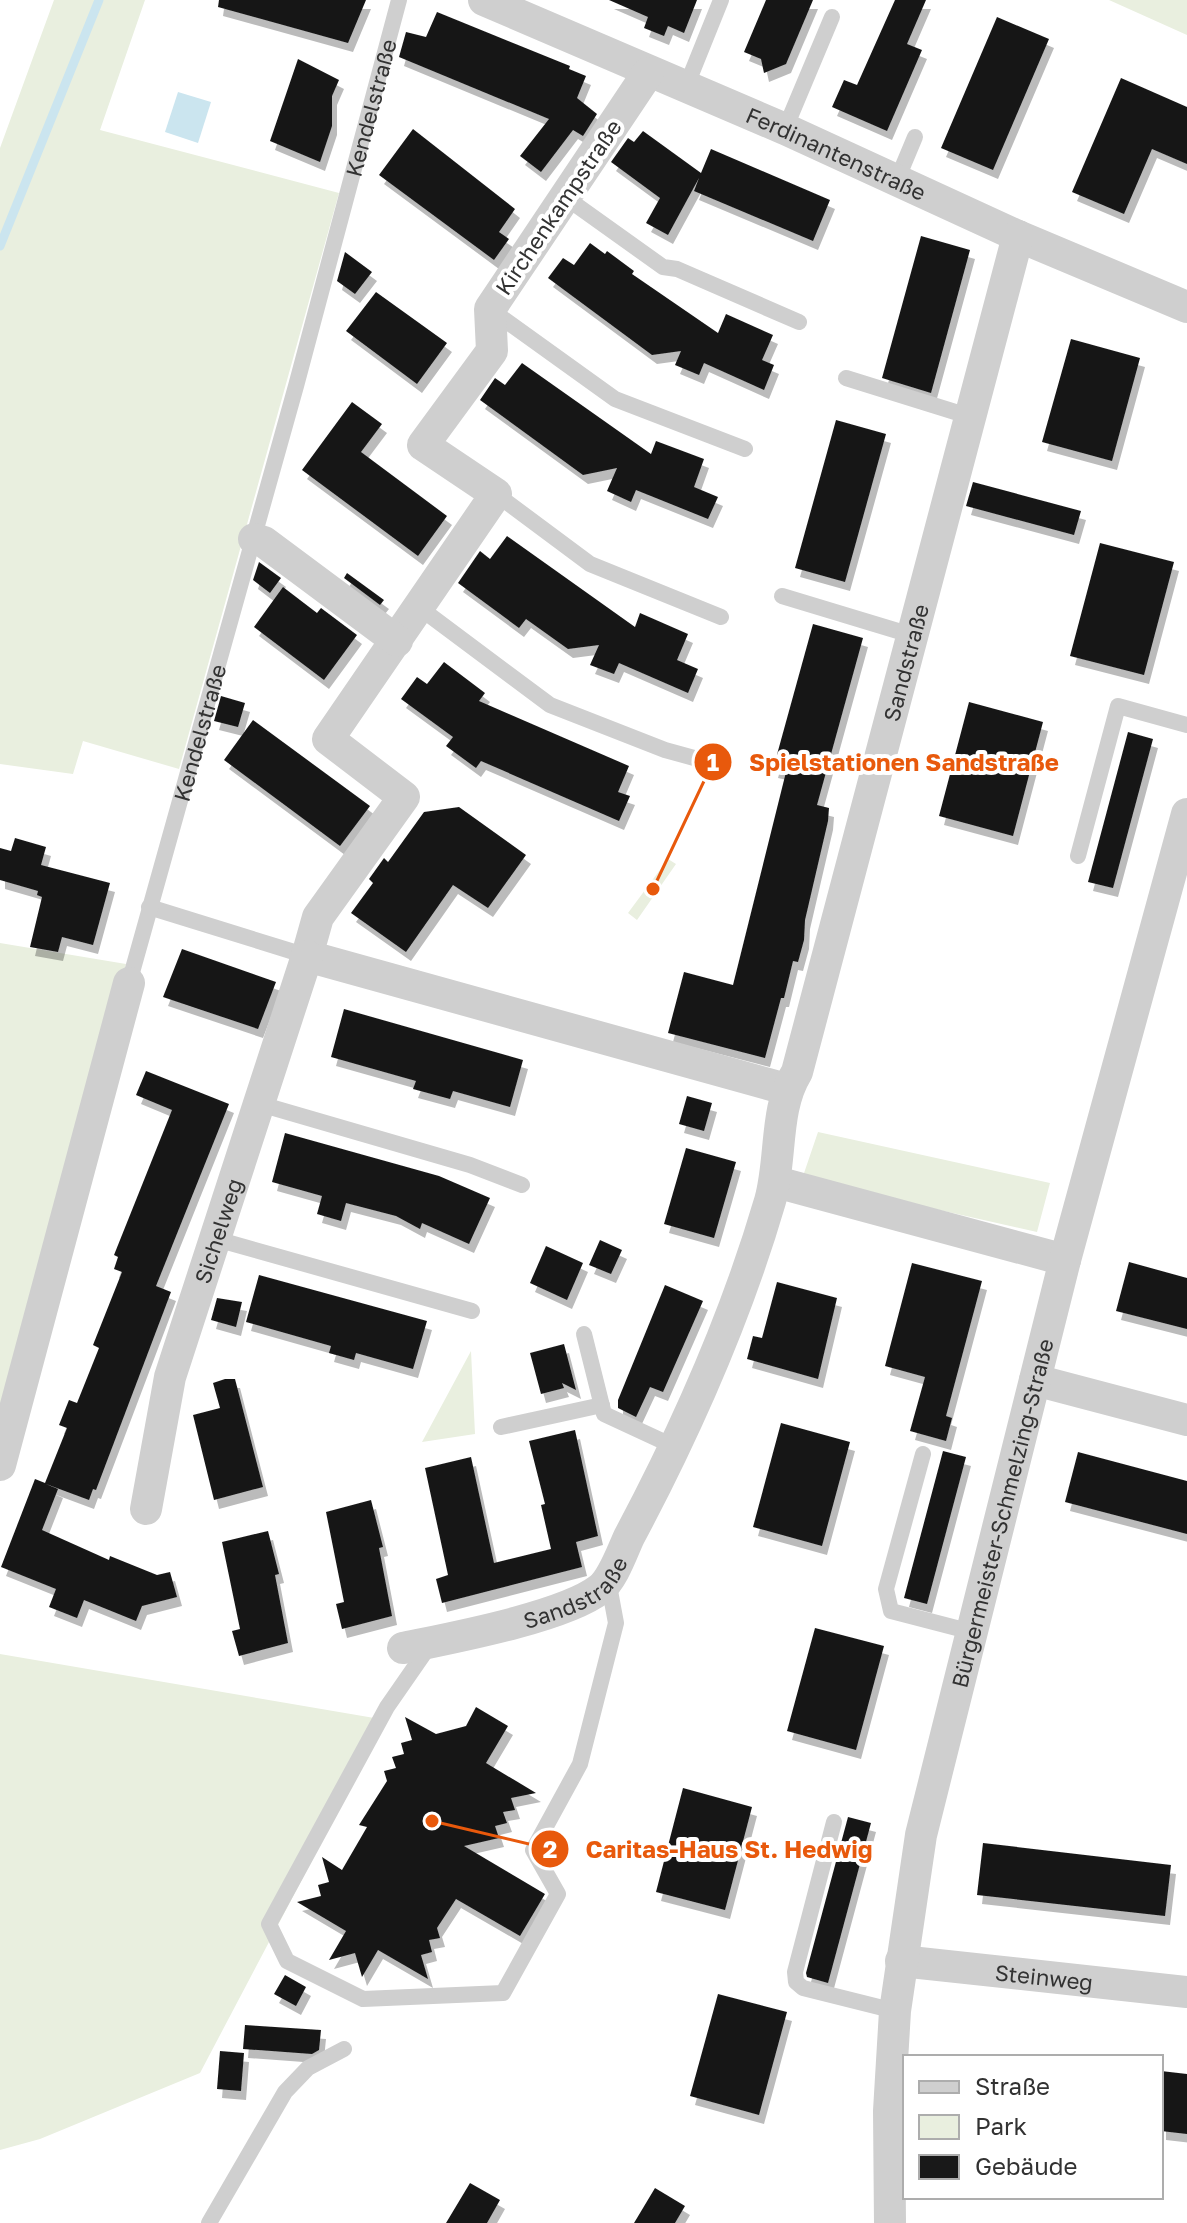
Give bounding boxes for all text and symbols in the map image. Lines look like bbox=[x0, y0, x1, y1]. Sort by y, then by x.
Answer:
street label: Kendelstraße bbox=[339, 36, 402, 179]
street label: Ferdinantenstraße bbox=[742, 101, 930, 205]
street label: Kirchenkampstraße bbox=[489, 114, 627, 300]
street label: Sandstraße bbox=[877, 601, 934, 724]
street label: Kendelstraße bbox=[167, 661, 231, 804]
callout: Spielstationen Sandstraße bbox=[693, 738, 1075, 786]
text: 1 bbox=[707, 747, 719, 776]
text: Spielstationen Sandstraße bbox=[749, 747, 1059, 776]
street label: Sichelweg bbox=[188, 1175, 247, 1287]
street label: Bürgermeister-Schmelzing-Straße bbox=[945, 1336, 1058, 1690]
street label: Sandstraße bbox=[520, 1552, 632, 1633]
callout: Caritas-Haus St. Hedwig bbox=[530, 1825, 889, 1873]
text: 2 bbox=[543, 1834, 557, 1863]
text: Caritas-Haus St. Hedwig bbox=[585, 1834, 873, 1863]
street label: Steinweg bbox=[994, 1958, 1095, 1995]
legend bbox=[903, 2055, 1163, 2199]
text: Straße bbox=[975, 2071, 1050, 2100]
text: Park bbox=[975, 2111, 1027, 2140]
text: Gebäude bbox=[975, 2151, 1077, 2180]

